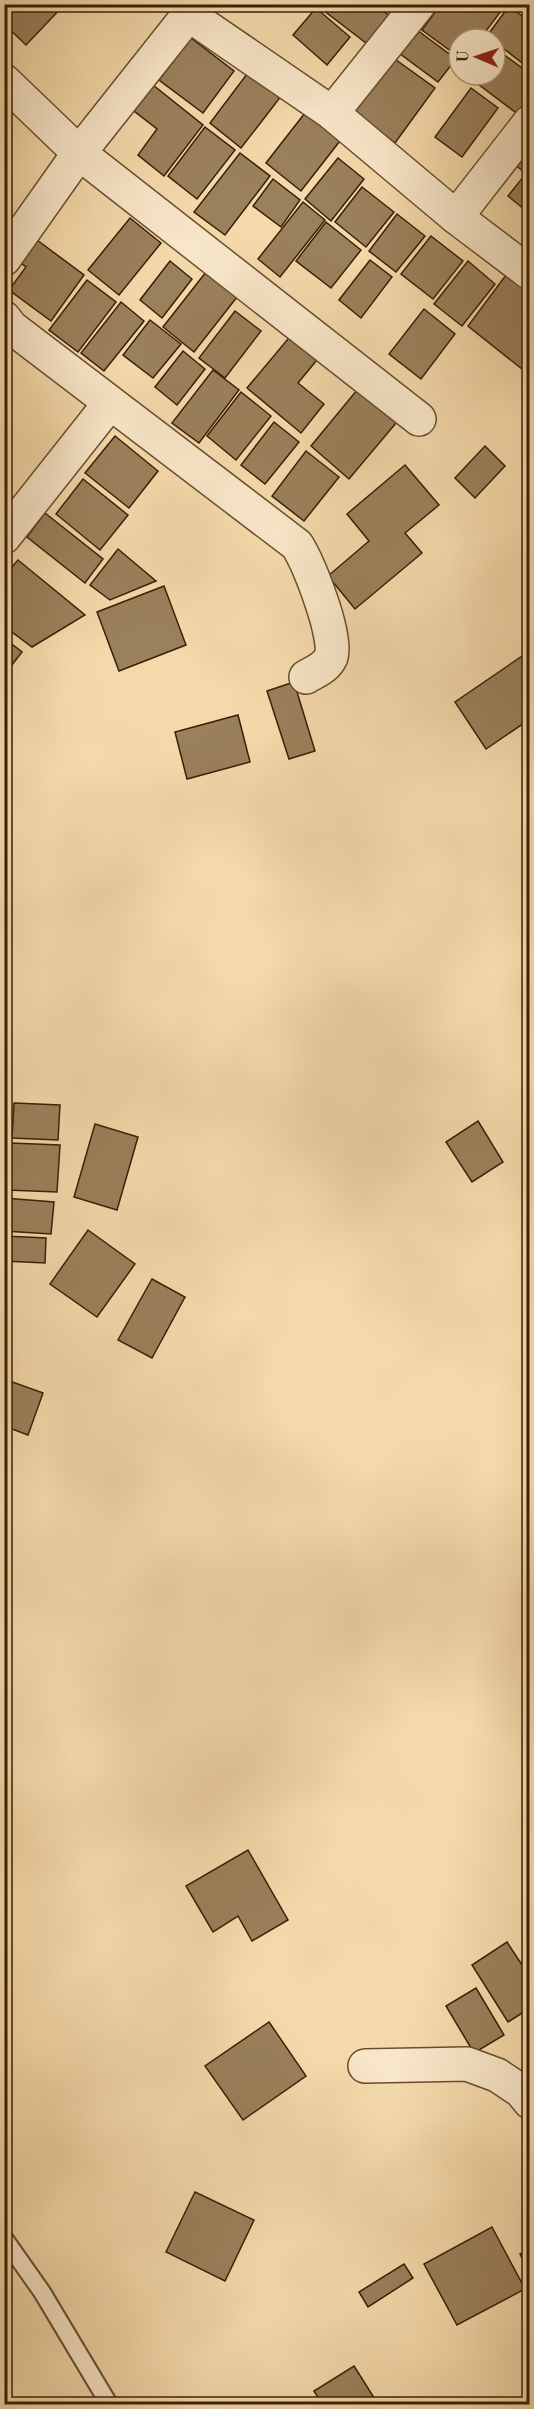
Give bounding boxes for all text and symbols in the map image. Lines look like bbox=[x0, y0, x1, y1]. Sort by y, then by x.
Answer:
north arrow bbox=[447, 27, 507, 87]
text: U bbox=[456, 50, 472, 63]

